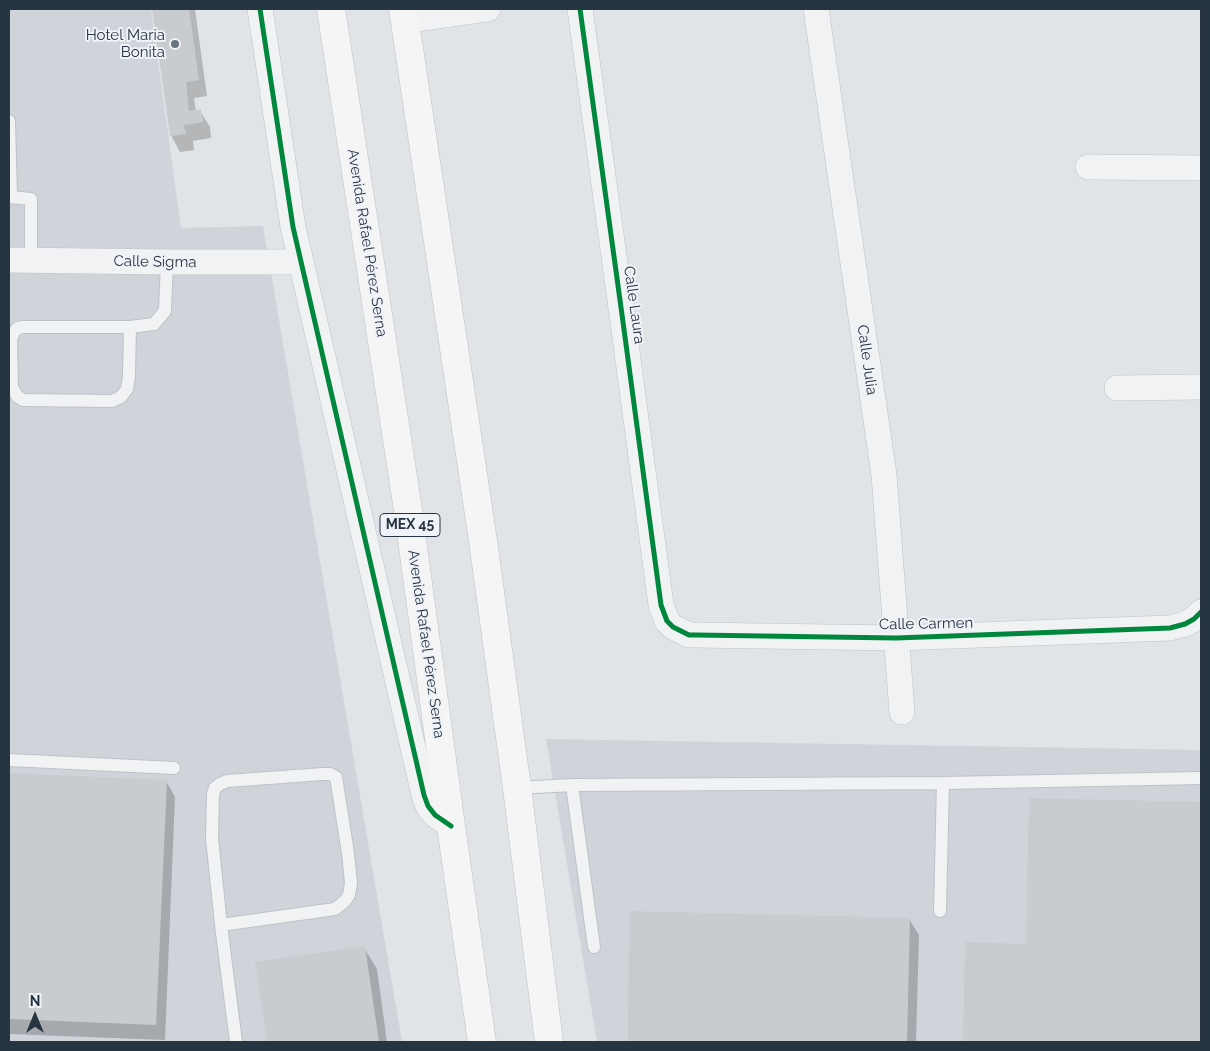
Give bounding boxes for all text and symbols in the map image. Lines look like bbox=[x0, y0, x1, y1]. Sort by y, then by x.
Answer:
place label: Hotel Maria Bonita bbox=[86, 26, 165, 61]
marker: Hotel Maria Bonita bbox=[169, 38, 181, 50]
street label: Avenida Rafael Pérez Serna bbox=[343, 148, 391, 338]
street label: Calle Sigma bbox=[113, 252, 197, 272]
street label: Calle Laura bbox=[620, 265, 648, 345]
street label: Calle Julia bbox=[853, 324, 881, 396]
road number: MEX 45 bbox=[380, 514, 440, 536]
street label: Avenida Rafael Pérez Serna bbox=[404, 549, 448, 739]
street label: Calle Carmen bbox=[879, 614, 973, 634]
north arrow bbox=[10, 991, 60, 1041]
text: N bbox=[30, 993, 40, 1009]

